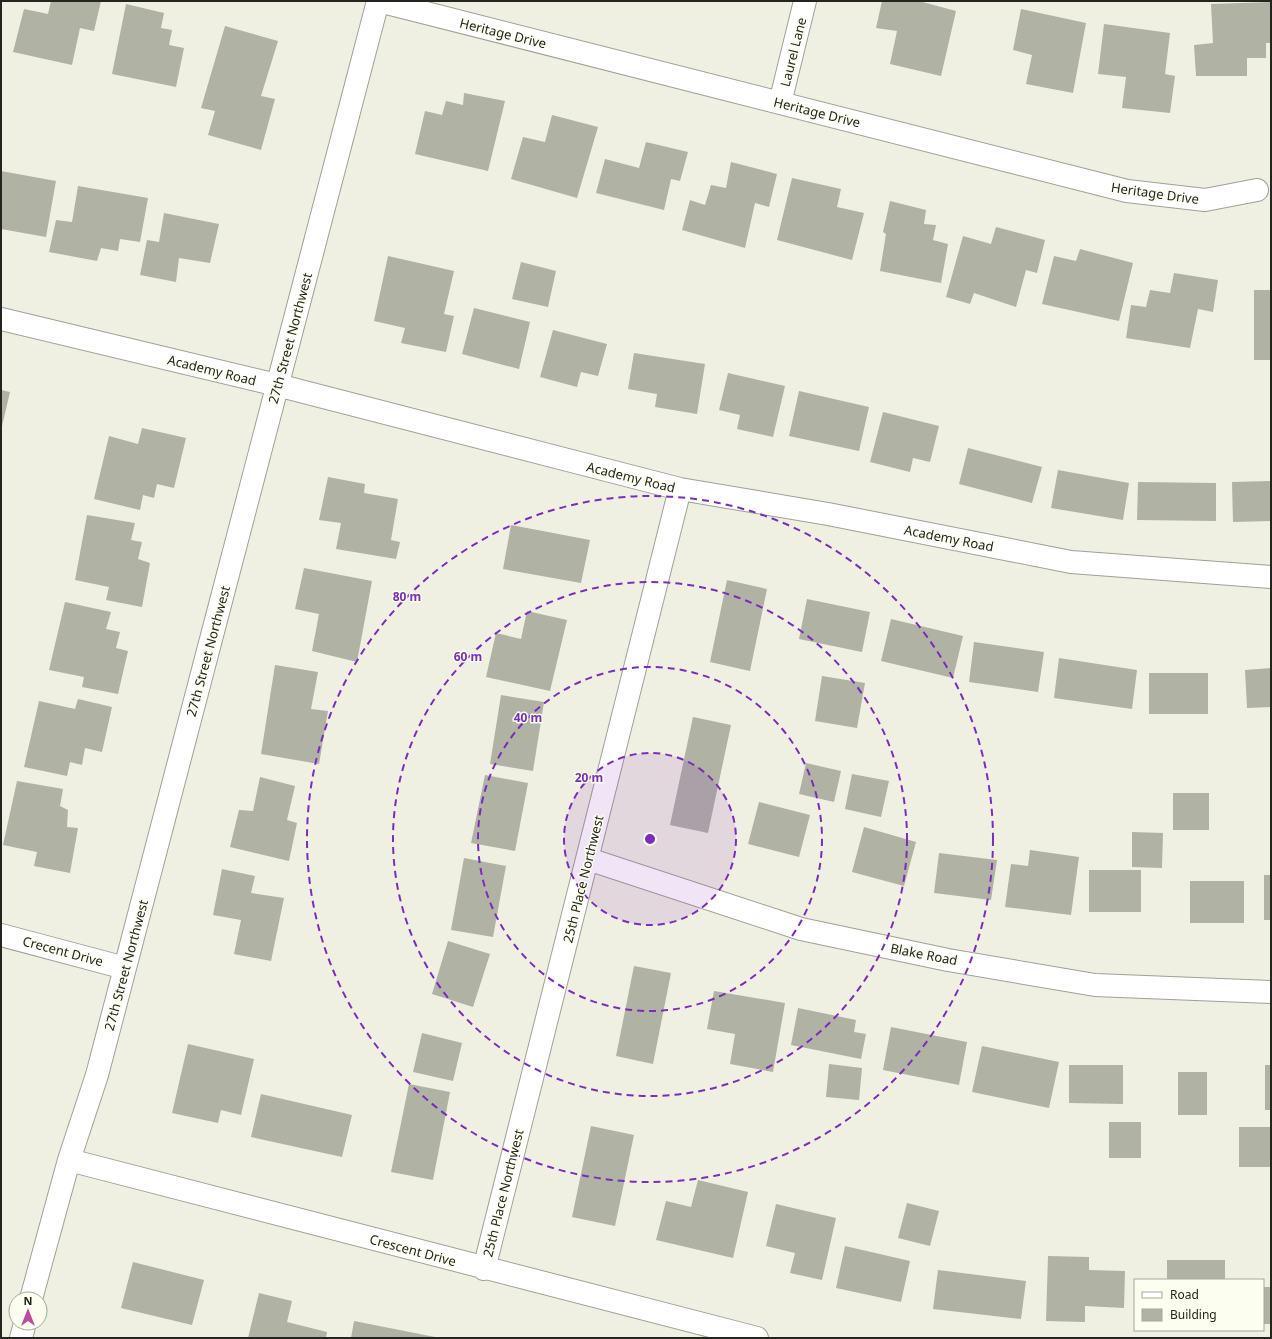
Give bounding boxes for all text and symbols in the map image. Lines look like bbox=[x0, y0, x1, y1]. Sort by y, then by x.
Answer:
street label: Heritage Drive bbox=[458, 14, 548, 52]
street label: Laurel Lane bbox=[776, 15, 810, 89]
street label: Heritage Drive bbox=[772, 93, 862, 131]
street label: Heritage Drive bbox=[1110, 178, 1200, 208]
street label: 27th Street Northwest bbox=[264, 270, 316, 406]
street label: Academy Road bbox=[166, 350, 258, 390]
street label: Academy Road bbox=[585, 457, 677, 497]
street label: Academy Road bbox=[903, 521, 995, 555]
street label: 27th Street Northwest bbox=[182, 583, 234, 719]
text: 80 m bbox=[393, 588, 421, 605]
text: 60 m bbox=[454, 648, 482, 665]
text: 40 m bbox=[514, 709, 542, 726]
text: 20 m bbox=[575, 769, 603, 786]
street label: 25th Place Northwest bbox=[558, 813, 608, 945]
centre of rings bbox=[643, 832, 657, 846]
street label: 27th Street Northwest bbox=[100, 897, 152, 1033]
street label: Crecent Drive bbox=[21, 932, 105, 970]
street label: Blake Road bbox=[889, 939, 959, 969]
street label: 25th Place Northwest bbox=[478, 1127, 528, 1259]
street label: Crescent Drive bbox=[368, 1230, 458, 1270]
legend bbox=[1134, 1279, 1264, 1331]
text: Road bbox=[1170, 1286, 1199, 1303]
north arrow bbox=[8, 1291, 48, 1331]
text: N bbox=[24, 1293, 32, 1308]
text: Building bbox=[1170, 1306, 1217, 1323]

